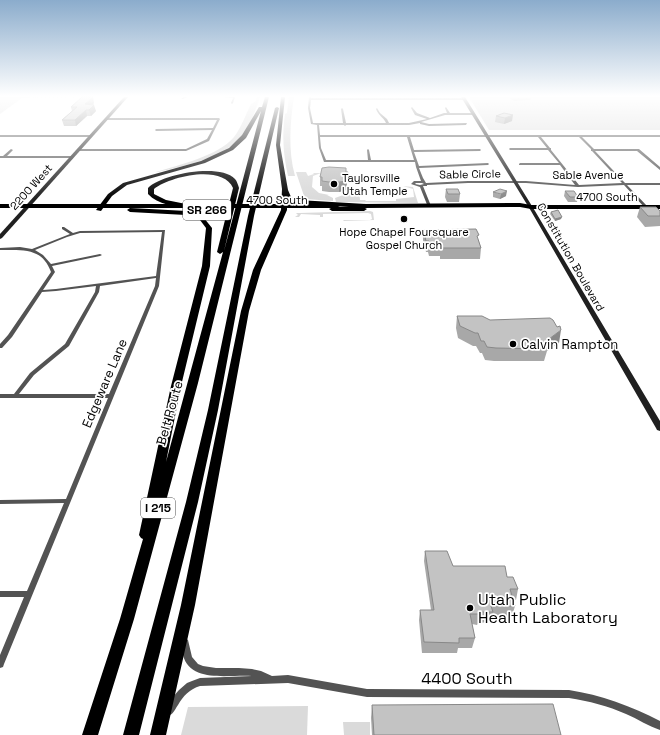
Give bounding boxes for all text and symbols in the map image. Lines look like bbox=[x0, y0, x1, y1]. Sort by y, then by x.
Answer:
street label: 2200 West bbox=[7, 161, 55, 213]
street label: Sable Circle bbox=[439, 166, 501, 182]
street label: Sable Avenue bbox=[553, 168, 623, 182]
place label: Taylorsville Utah Temple bbox=[342, 171, 408, 198]
marker: Taylorsville Utah Temple bbox=[329, 179, 339, 189]
street label: 4700 South bbox=[576, 190, 638, 204]
street label: 4700 South bbox=[246, 193, 308, 207]
road number: SR 266 bbox=[183, 200, 231, 220]
street label: Constitution Boulevard bbox=[534, 200, 608, 314]
marker: Hope Chapel Foursquare Gospel Church bbox=[399, 214, 409, 224]
place label: Hope Chapel Foursquare Gospel Church bbox=[339, 225, 469, 252]
street label: Edgeware Lane bbox=[78, 336, 131, 430]
place label: Calvin Rampton bbox=[521, 336, 618, 353]
marker: Calvin Rampton bbox=[508, 339, 518, 349]
street label: Belt Route bbox=[152, 379, 187, 447]
road number: I 215 bbox=[141, 498, 175, 518]
place label: Utah Public Health Laboratory bbox=[478, 589, 618, 628]
marker: Utah Public Health Laboratory bbox=[465, 603, 475, 613]
street label: 4400 South bbox=[421, 668, 513, 689]

